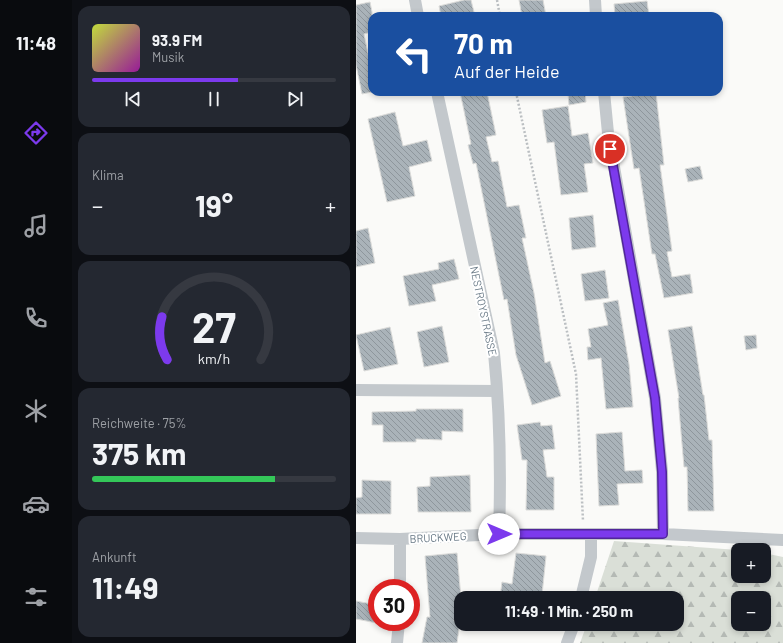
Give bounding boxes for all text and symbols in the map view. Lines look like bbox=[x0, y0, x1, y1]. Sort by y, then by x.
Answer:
text: 70 m bbox=[454, 26, 513, 60]
icon: left bbox=[388, 28, 440, 80]
text: 93.9 FM bbox=[152, 31, 202, 49]
text: 11:48 bbox=[16, 32, 56, 54]
text: Musik bbox=[152, 49, 184, 65]
text: Auf der Heide bbox=[454, 60, 560, 82]
icon: previous bbox=[122, 88, 144, 110]
icon: pause bbox=[203, 88, 225, 110]
icon: next bbox=[284, 88, 306, 110]
icon: directions bbox=[22, 119, 50, 147]
pin bbox=[593, 132, 627, 166]
icon: arrive bbox=[599, 138, 621, 160]
text: Klima bbox=[92, 167, 124, 183]
text: 19° bbox=[195, 187, 233, 223]
text: − bbox=[92, 192, 103, 218]
text: + bbox=[325, 192, 336, 218]
icon: music bbox=[22, 212, 50, 240]
street label: NESTROYSTRASSE bbox=[468, 265, 500, 357]
text: 27 bbox=[192, 300, 236, 350]
icon: phone bbox=[22, 304, 50, 332]
text: km/h bbox=[198, 349, 230, 366]
icon: climate bbox=[22, 397, 50, 425]
text: Reichweite · 75% bbox=[92, 415, 186, 431]
text: 375 km bbox=[92, 435, 186, 471]
icon: car bbox=[22, 490, 50, 518]
position arrow bbox=[478, 513, 520, 555]
street label: BRUCKWEG bbox=[409, 529, 467, 545]
map controls bbox=[731, 543, 771, 631]
button: + bbox=[731, 543, 771, 583]
text: Ankunft bbox=[92, 549, 137, 565]
text: 11:49 bbox=[92, 569, 158, 605]
speed limit sign: 30 bbox=[368, 579, 420, 631]
icon: filters bbox=[22, 583, 50, 611]
button: − bbox=[731, 591, 771, 631]
text: 11:49 · 1 Min. · 250 m bbox=[505, 602, 633, 620]

